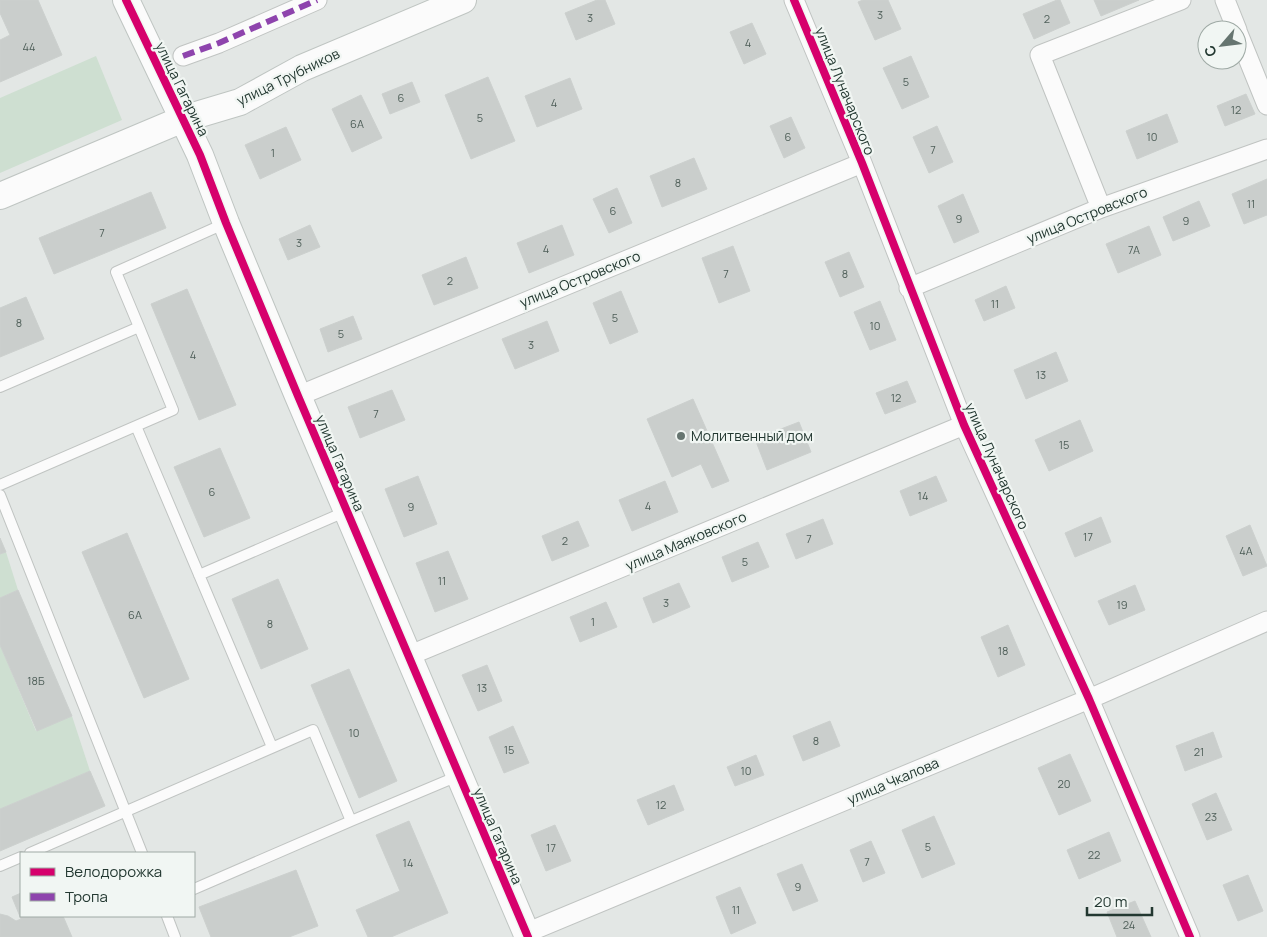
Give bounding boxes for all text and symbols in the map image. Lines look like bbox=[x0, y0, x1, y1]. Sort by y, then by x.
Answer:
house number: 3 bbox=[877, 7, 883, 22]
house number: 3 bbox=[587, 10, 593, 25]
house number: 2 bbox=[1044, 11, 1050, 26]
north arrow bbox=[1197, 20, 1247, 70]
street label: улица Луначарского bbox=[811, 24, 880, 158]
house number: 4 bbox=[745, 35, 751, 50]
street label: улица Гагарина bbox=[151, 38, 214, 139]
house number: 44 bbox=[22, 39, 36, 54]
text: С bbox=[1199, 42, 1221, 60]
street label: улица Трубников bbox=[233, 43, 343, 110]
house number: 5 bbox=[903, 74, 909, 89]
house number: 6 bbox=[398, 90, 405, 105]
house number: 4 bbox=[551, 95, 557, 110]
house number: 12 bbox=[1231, 102, 1241, 117]
house number: 5 bbox=[477, 110, 483, 125]
house number: 6А bbox=[350, 116, 364, 131]
house number: 6 bbox=[785, 129, 792, 144]
house number: 10 bbox=[1146, 129, 1158, 144]
house number: 7 bbox=[930, 142, 936, 157]
house number: 1 bbox=[271, 145, 275, 160]
house number: 8 bbox=[675, 175, 681, 190]
street label: улица Островского bbox=[1024, 182, 1150, 247]
house number: 11 bbox=[1247, 196, 1255, 211]
house number: 6 bbox=[610, 203, 617, 218]
house number: 9 bbox=[956, 211, 963, 226]
house number: 9 bbox=[1183, 213, 1190, 228]
house number: 7 bbox=[99, 225, 105, 240]
house number: 3 bbox=[296, 235, 302, 250]
house number: 4 bbox=[543, 241, 549, 256]
house number: 7А bbox=[1128, 242, 1140, 257]
street label: улица Островского bbox=[517, 246, 643, 311]
house number: 7 bbox=[723, 266, 729, 281]
house number: 8 bbox=[842, 266, 848, 281]
house number: 2 bbox=[447, 273, 453, 288]
house number: 11 bbox=[991, 296, 999, 311]
house number: 5 bbox=[612, 310, 618, 325]
house number: 8 bbox=[16, 315, 22, 330]
house number: 10 bbox=[869, 318, 881, 333]
house number: 5 bbox=[338, 326, 344, 341]
house number: 3 bbox=[528, 337, 534, 352]
house number: 4 bbox=[190, 347, 196, 362]
house number: 13 bbox=[1036, 367, 1046, 382]
house number: 12 bbox=[891, 390, 901, 405]
street label: улица Луначарского bbox=[961, 399, 1034, 532]
house number: 7 bbox=[373, 406, 379, 421]
street label: улица Гагарина bbox=[312, 412, 369, 514]
place label: Молитвенный дом bbox=[691, 426, 813, 445]
marker: Молитвенный дом bbox=[675, 430, 687, 442]
house number: 15 bbox=[1059, 437, 1069, 452]
house number: 6 bbox=[209, 484, 216, 499]
house number: 14 bbox=[918, 488, 928, 503]
house number: 4 bbox=[645, 498, 651, 513]
house number: 9 bbox=[408, 499, 415, 514]
street label: улица Маяковского bbox=[622, 506, 749, 575]
house number: 17 bbox=[1083, 529, 1093, 544]
house number: 7 bbox=[806, 531, 812, 546]
house number: 2 bbox=[562, 533, 568, 548]
house number: 4А bbox=[1239, 543, 1253, 558]
house number: 5 bbox=[742, 554, 748, 569]
house number: 11 bbox=[438, 573, 446, 588]
house number: 3 bbox=[663, 595, 669, 610]
house number: 19 bbox=[1116, 597, 1128, 612]
house number: 6А bbox=[128, 607, 142, 622]
house number: 1 bbox=[591, 614, 595, 629]
house number: 8 bbox=[267, 616, 273, 631]
house number: 18 bbox=[998, 643, 1008, 658]
house number: 18Б bbox=[27, 673, 45, 688]
house number: 13 bbox=[477, 680, 487, 695]
house number: 10 bbox=[348, 725, 360, 740]
house number: 8 bbox=[813, 733, 819, 748]
house number: 15 bbox=[504, 742, 514, 757]
house number: 21 bbox=[1194, 744, 1204, 759]
street label: улица Чкалова bbox=[844, 753, 941, 808]
house number: 10 bbox=[740, 763, 752, 778]
house number: 20 bbox=[1058, 776, 1070, 791]
street label: улица Гагарина bbox=[470, 785, 527, 887]
house number: 12 bbox=[656, 797, 666, 812]
house number: 23 bbox=[1205, 809, 1217, 824]
house number: 5 bbox=[925, 839, 931, 854]
house number: 17 bbox=[546, 840, 556, 855]
house number: 22 bbox=[1088, 847, 1100, 862]
legend bbox=[20, 852, 195, 917]
house number: 7 bbox=[864, 854, 870, 869]
house number: 14 bbox=[403, 855, 413, 870]
text: Велодорожка bbox=[65, 861, 162, 882]
house number: 9 bbox=[795, 879, 802, 894]
scale bar bbox=[1087, 884, 1152, 916]
text: Тропа bbox=[65, 886, 108, 907]
text: 20 m bbox=[1094, 891, 1127, 912]
house number: 11 bbox=[732, 902, 740, 917]
house number: 24 bbox=[1123, 917, 1135, 932]

